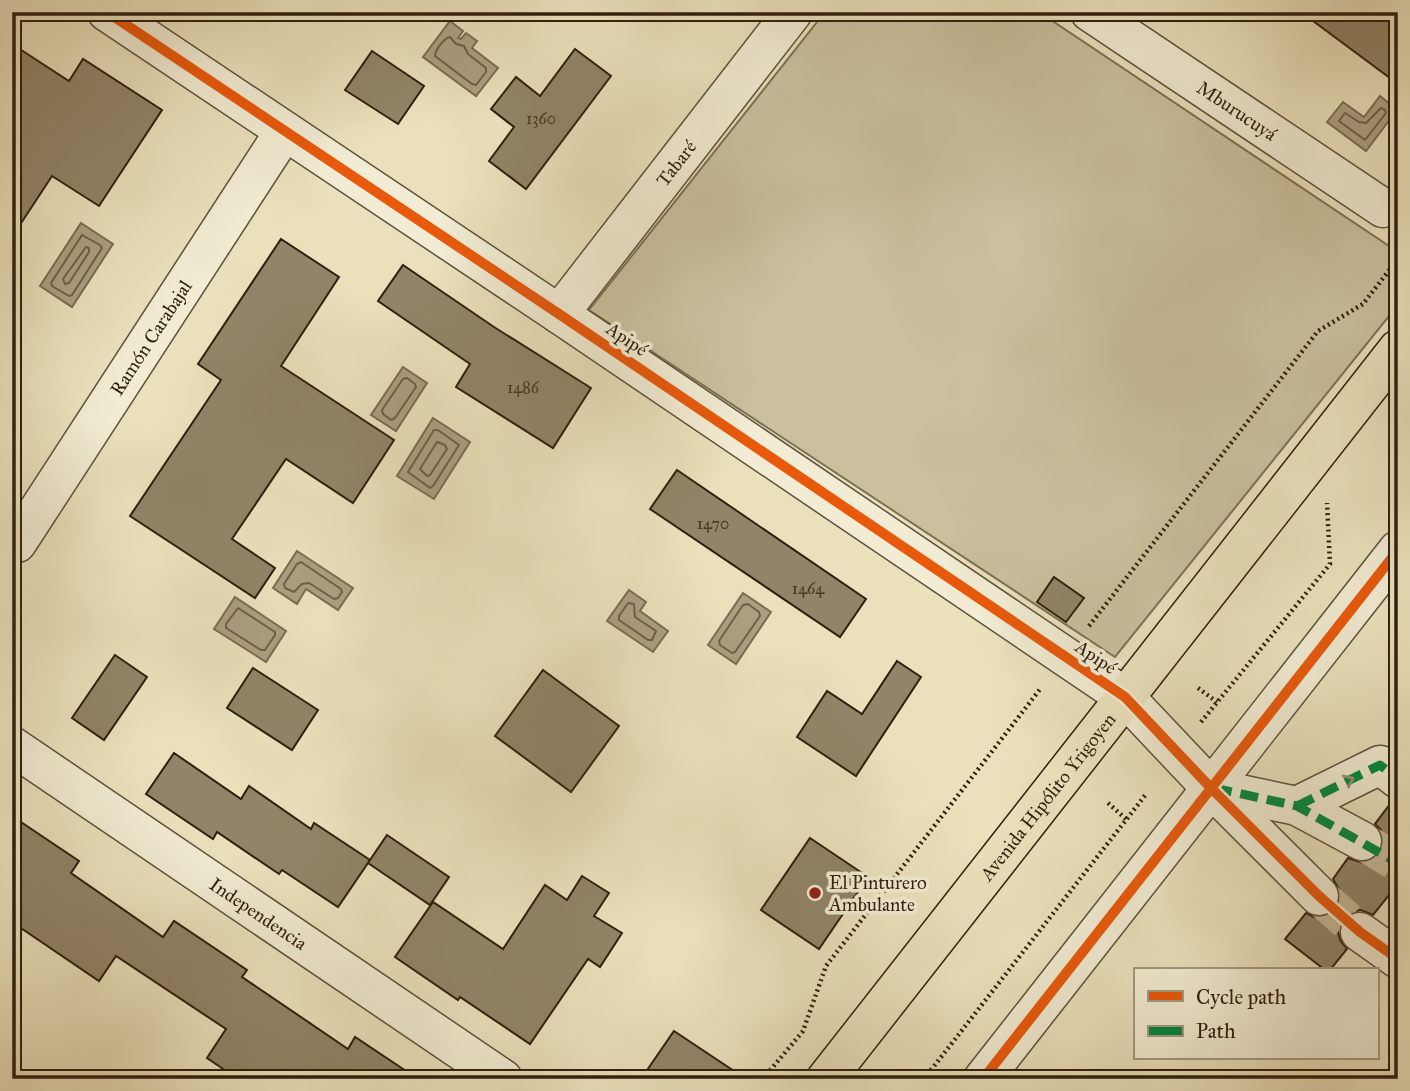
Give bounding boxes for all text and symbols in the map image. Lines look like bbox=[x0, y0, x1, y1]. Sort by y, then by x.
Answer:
street label: Mburucuyá bbox=[1193, 76, 1282, 146]
house number: 1360 bbox=[526, 109, 556, 128]
street label: Tabaré bbox=[651, 135, 701, 191]
street label: Ramón Carabajal bbox=[105, 275, 197, 399]
street label: Apipé bbox=[601, 316, 652, 361]
house number: 1486 bbox=[507, 378, 540, 397]
house number: 1470 bbox=[697, 514, 729, 533]
house number: 1464 bbox=[792, 579, 825, 598]
street label: Apipé bbox=[1070, 634, 1121, 679]
street label: Avenida Hipólito Yrigoyen bbox=[974, 708, 1120, 886]
one-way arrow bbox=[1342, 775, 1354, 789]
place label: El Pinturero Ambulante bbox=[828, 871, 927, 916]
street label: Independencia bbox=[206, 872, 313, 955]
marker: El Pinturero Ambulante bbox=[807, 885, 823, 901]
legend bbox=[1134, 968, 1378, 1060]
text: Cycle path bbox=[1196, 984, 1287, 1010]
text: Path bbox=[1196, 1018, 1236, 1044]

